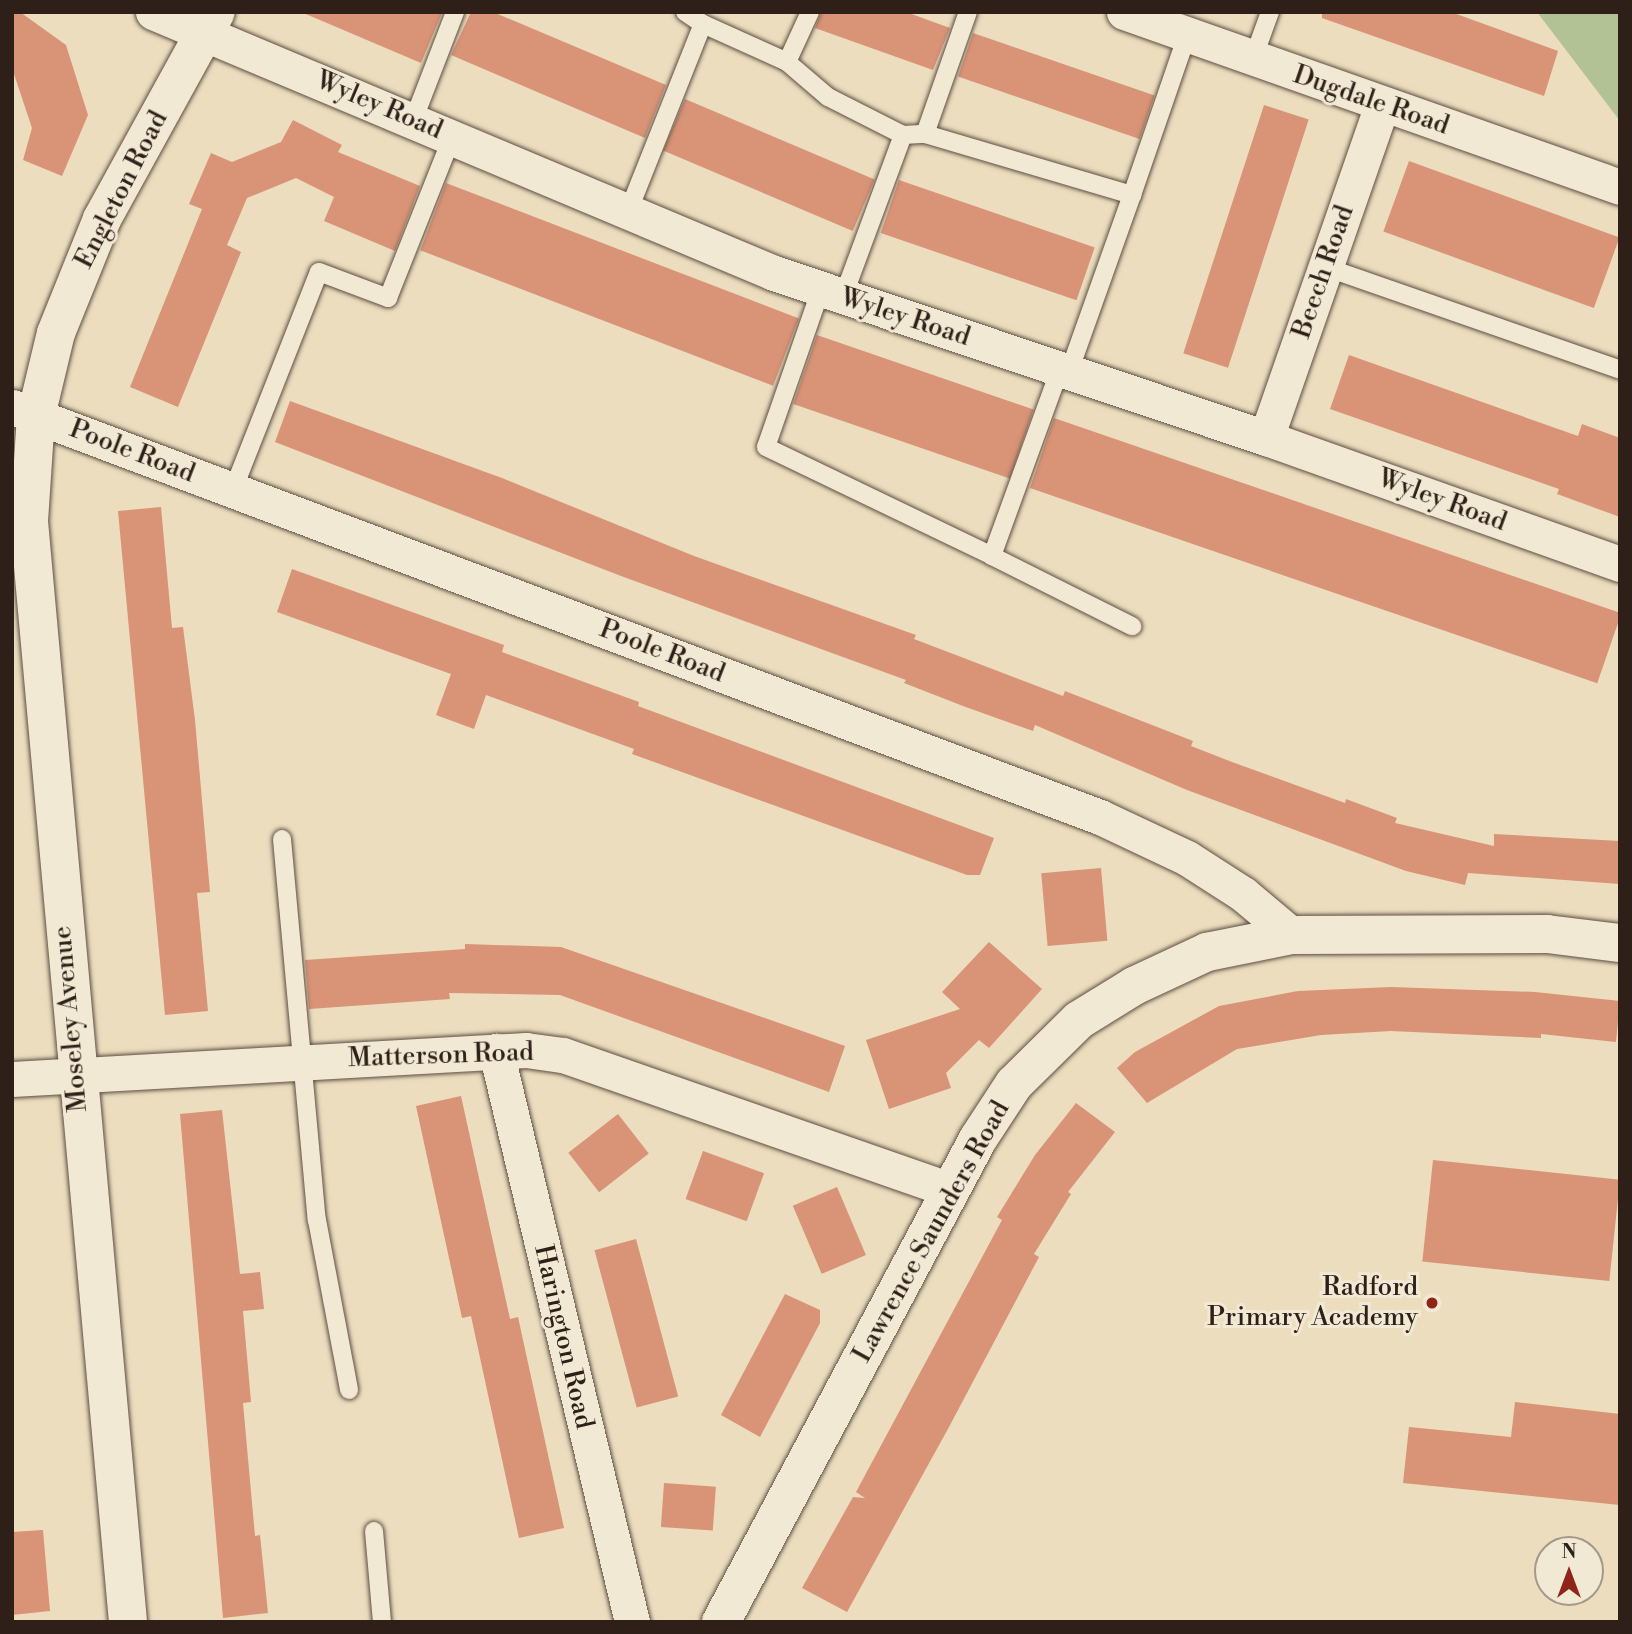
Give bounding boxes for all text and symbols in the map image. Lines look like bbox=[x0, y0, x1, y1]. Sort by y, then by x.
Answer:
street label: Dugdale Road bbox=[1289, 60, 1453, 142]
street label: Wyley Road bbox=[311, 65, 447, 147]
street label: Engleton Road bbox=[69, 106, 175, 274]
street label: Beech Road bbox=[1287, 201, 1361, 343]
street label: Wyley Road bbox=[836, 282, 974, 354]
street label: Poole Road bbox=[65, 414, 199, 490]
street label: Wyley Road bbox=[1373, 463, 1511, 539]
street label: Poole Road bbox=[595, 614, 729, 690]
street label: Moseley Avenue bbox=[47, 925, 95, 1113]
street label: Matterson Road bbox=[348, 1037, 534, 1075]
street label: Lawrence Saunders Road bbox=[847, 1096, 1017, 1368]
street label: Harington Road bbox=[527, 1242, 599, 1432]
place label: Radford Primary Academy bbox=[1207, 1272, 1418, 1334]
marker: Radford Primary Academy bbox=[1424, 1295, 1440, 1311]
north arrow bbox=[1534, 1536, 1604, 1606]
text: N bbox=[1561, 1540, 1577, 1564]

